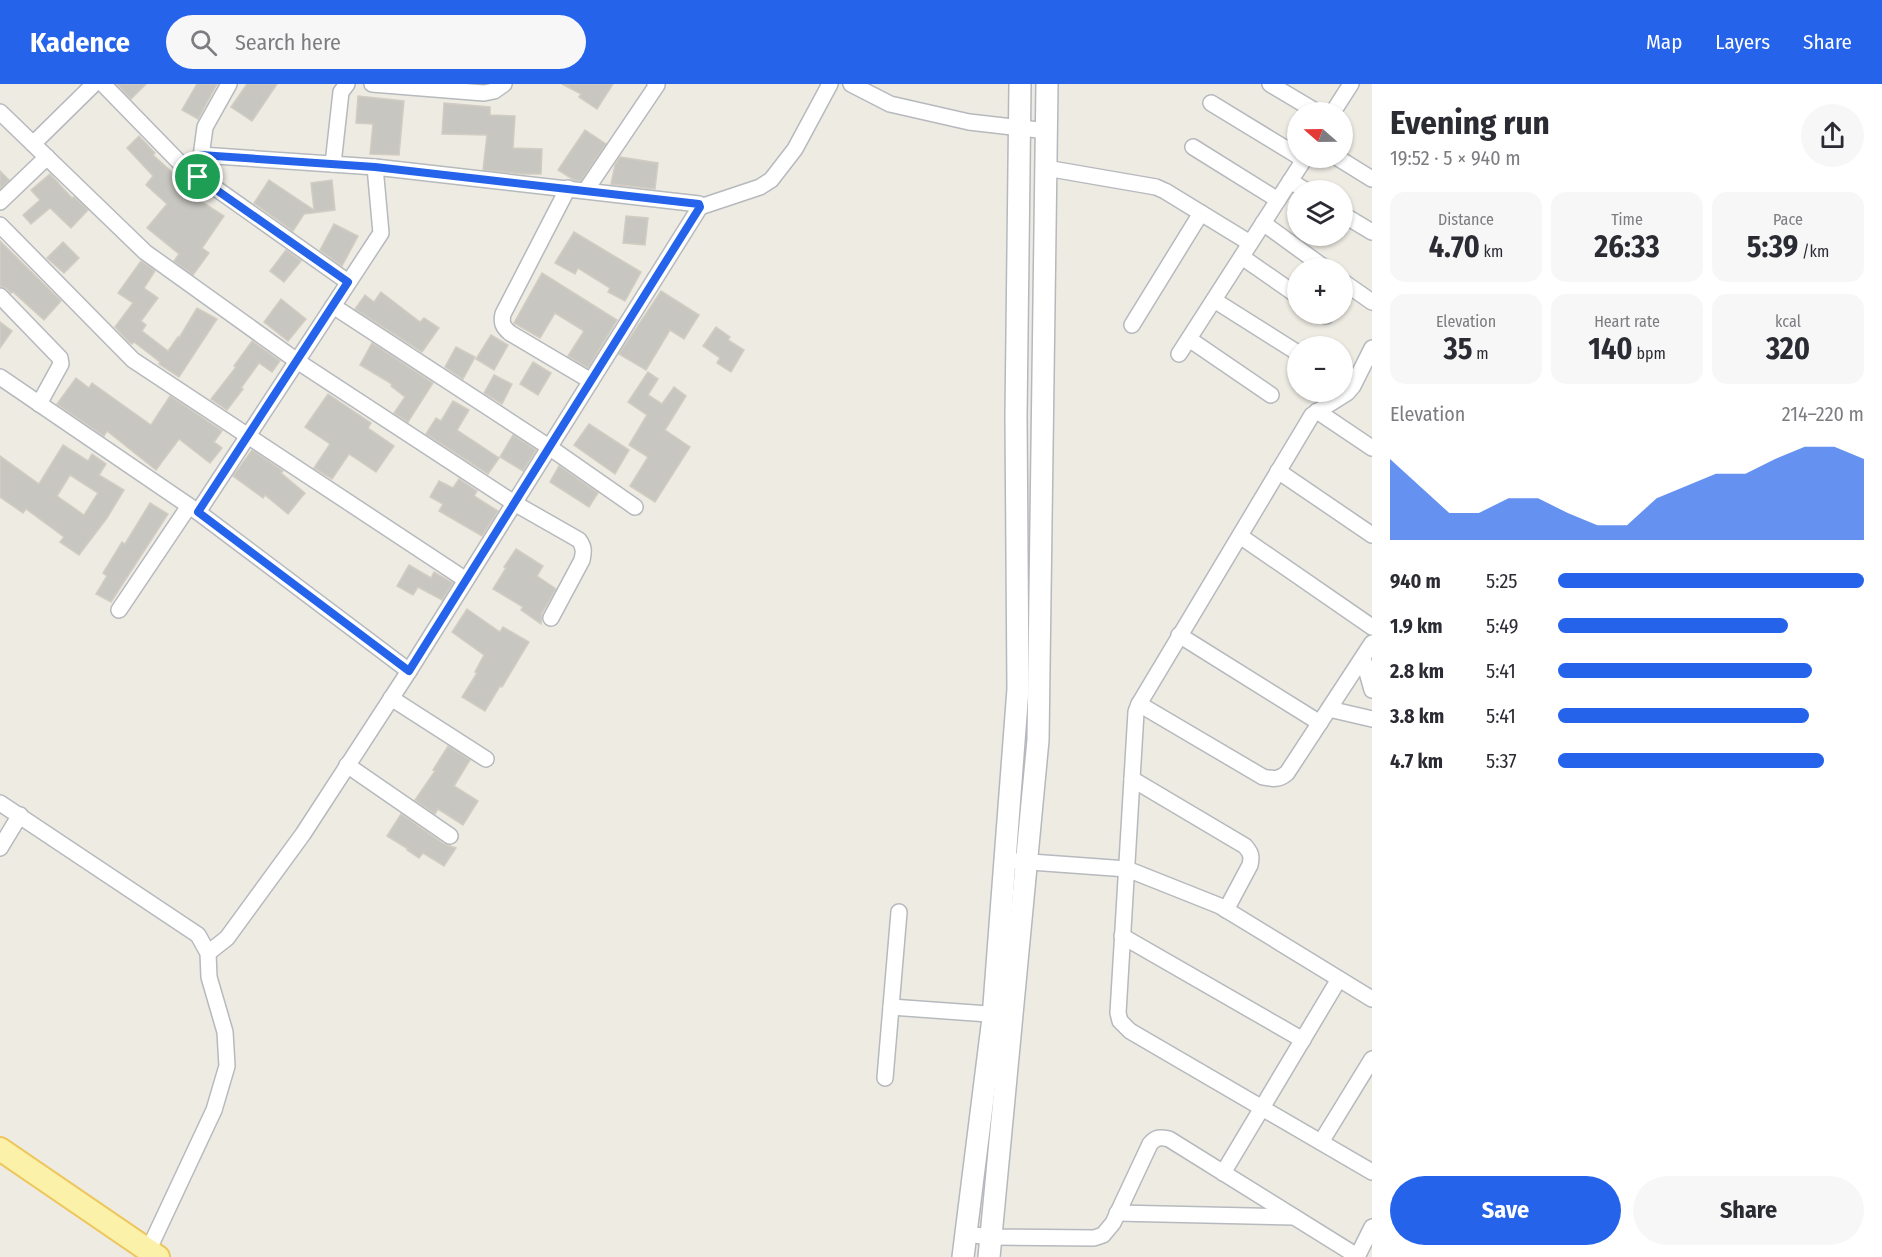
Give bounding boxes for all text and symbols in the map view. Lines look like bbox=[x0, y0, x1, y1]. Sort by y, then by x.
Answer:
search box bbox=[166, 15, 586, 69]
text: Kadence bbox=[30, 26, 130, 59]
icon: search bbox=[187, 26, 220, 59]
text: Search here bbox=[235, 29, 341, 56]
text: Map bbox=[1646, 29, 1682, 55]
text: Layers bbox=[1715, 29, 1770, 55]
text: Share bbox=[1803, 29, 1852, 55]
north arrow bbox=[1287, 102, 1353, 168]
map controls bbox=[1287, 102, 1353, 402]
text: Evening run bbox=[1390, 103, 1550, 143]
button: share bbox=[1801, 104, 1864, 167]
text: 19:52 · 5 × 940 m bbox=[1390, 146, 1521, 170]
pin bbox=[172, 151, 223, 202]
icon: arrive bbox=[181, 160, 214, 193]
button: layers bbox=[1287, 180, 1353, 246]
text: Distance bbox=[1438, 210, 1494, 229]
text: Time bbox=[1611, 210, 1643, 229]
text: Pace bbox=[1773, 210, 1803, 229]
text: 4.70 bbox=[1429, 229, 1480, 265]
text: 26:33 bbox=[1594, 229, 1660, 265]
text: 5:39 bbox=[1747, 229, 1798, 265]
text: km bbox=[1480, 242, 1503, 261]
text: /km bbox=[1798, 242, 1829, 261]
button: + bbox=[1287, 258, 1353, 324]
text: Elevation bbox=[1436, 312, 1496, 331]
text: Heart rate bbox=[1594, 312, 1660, 331]
text: kcal bbox=[1775, 312, 1801, 331]
text: 35 bbox=[1444, 331, 1472, 367]
text: 140 bbox=[1588, 331, 1633, 367]
text: 320 bbox=[1766, 331, 1810, 367]
button: − bbox=[1287, 336, 1353, 402]
text: m bbox=[1472, 344, 1489, 363]
text: bpm bbox=[1633, 344, 1666, 363]
text: Elevation bbox=[1390, 402, 1465, 426]
text: 214–220 m bbox=[1782, 402, 1864, 426]
text: 940 m bbox=[1390, 569, 1441, 593]
text: 5:25 bbox=[1486, 569, 1517, 593]
text: 1.9 km bbox=[1390, 614, 1443, 638]
text: 5:49 bbox=[1486, 614, 1518, 638]
text: 2.8 km bbox=[1390, 659, 1444, 683]
text: 5:41 bbox=[1486, 659, 1516, 683]
text: 3.8 km bbox=[1390, 704, 1444, 728]
text: 5:41 bbox=[1486, 704, 1516, 728]
text: 4.7 km bbox=[1390, 749, 1443, 773]
text: 5:37 bbox=[1486, 749, 1517, 773]
button: Save bbox=[1390, 1176, 1621, 1245]
button: Share bbox=[1633, 1176, 1864, 1245]

